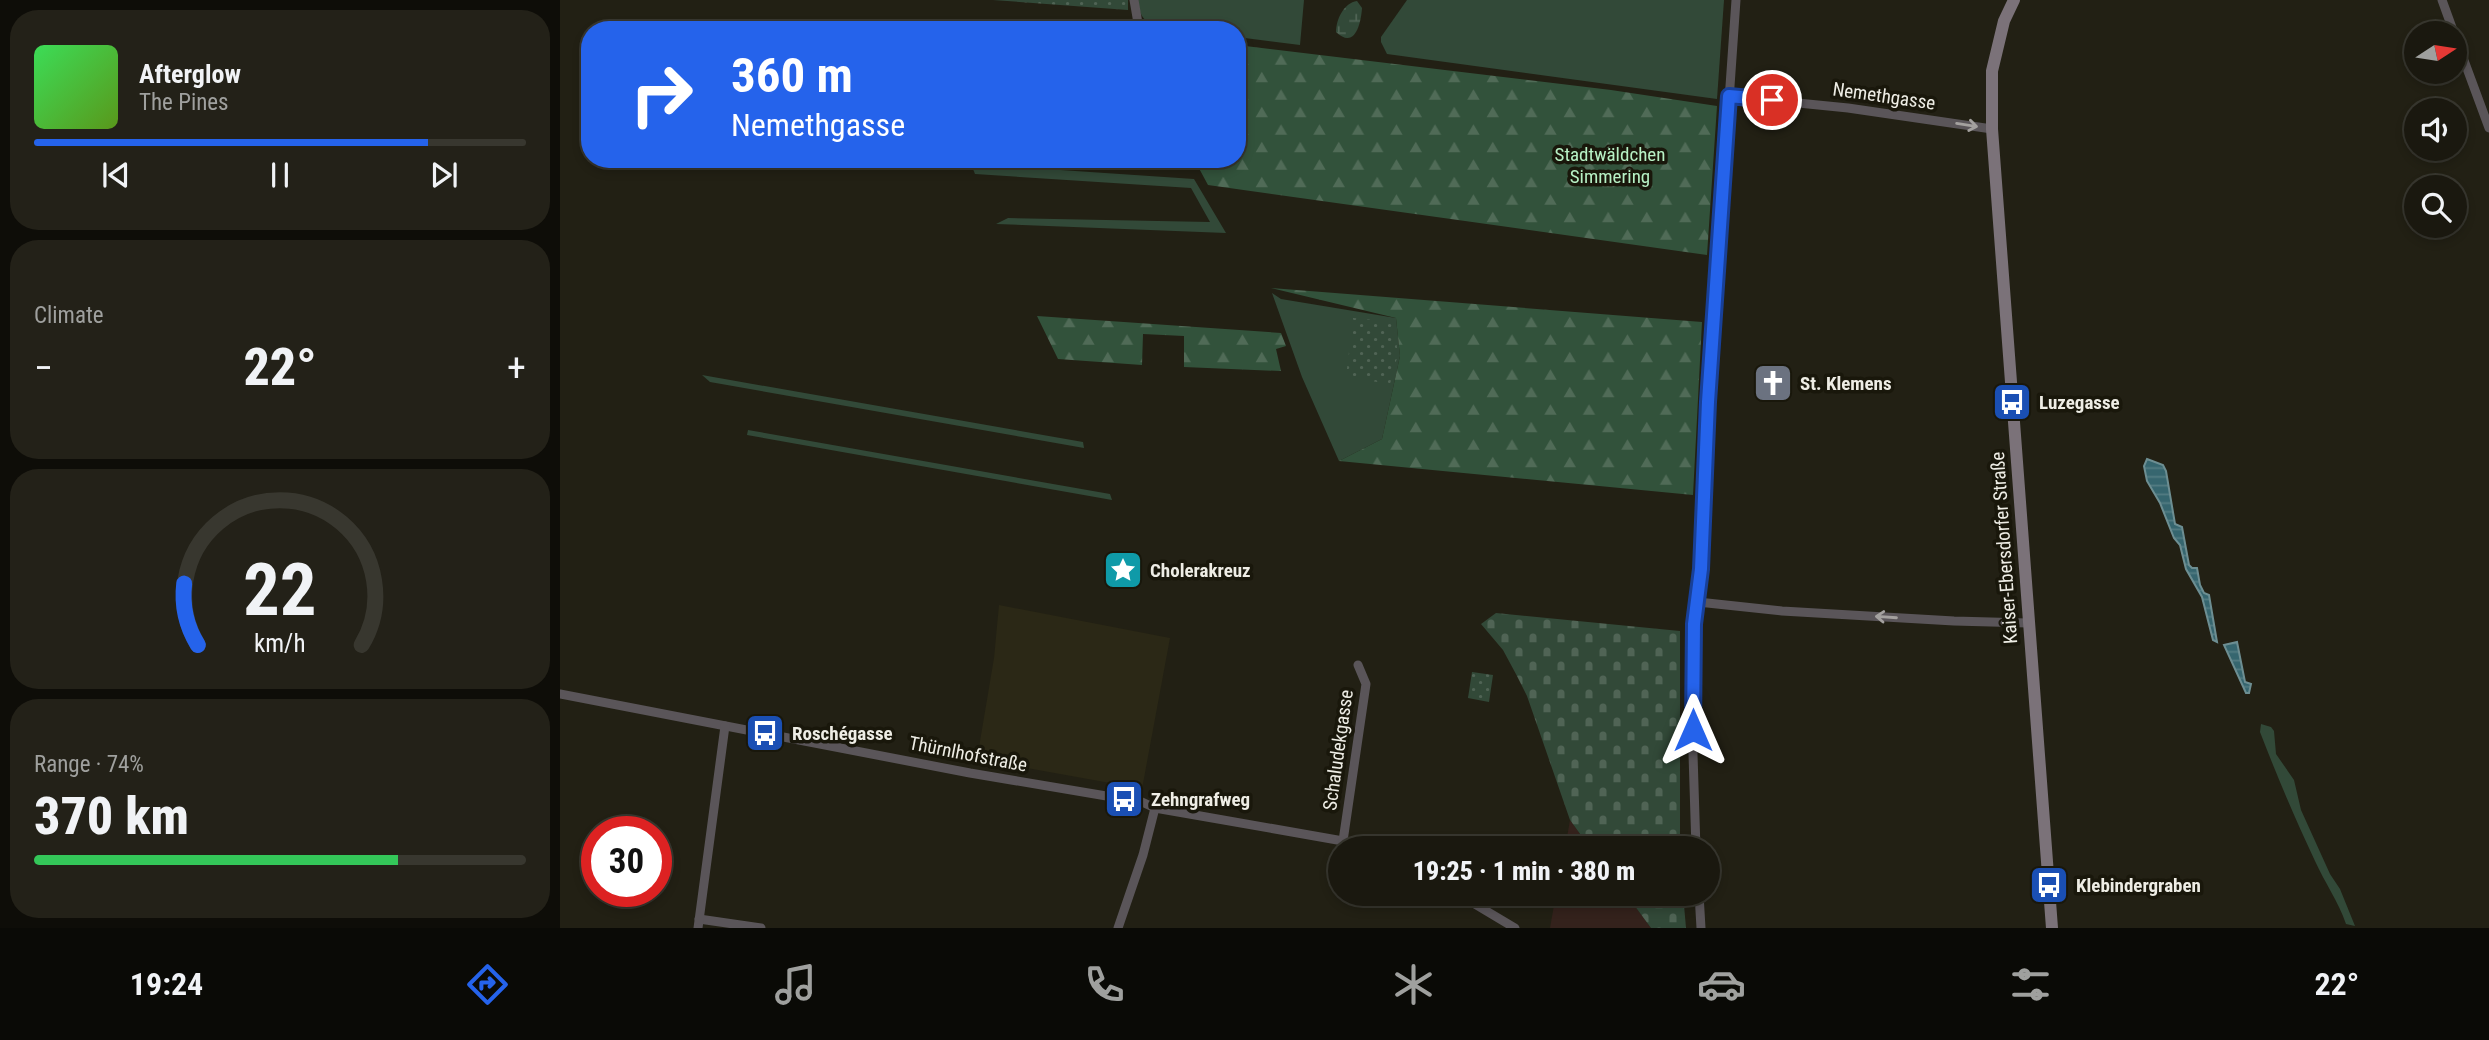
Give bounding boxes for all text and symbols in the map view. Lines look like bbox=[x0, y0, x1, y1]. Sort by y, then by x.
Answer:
north arrow bbox=[2404, 21, 2468, 84]
map controls bbox=[2404, 21, 2467, 238]
text: 360 m bbox=[731, 47, 853, 104]
icon: right bbox=[616, 49, 707, 140]
text: Afterglow bbox=[139, 59, 241, 89]
pin bbox=[1742, 70, 1802, 130]
street label: Nemethgasse bbox=[1831, 77, 1937, 115]
icon: arrive bbox=[1753, 81, 1791, 119]
text: The Pines bbox=[139, 89, 229, 116]
button: sound bbox=[2404, 98, 2467, 161]
text: Nemethgasse bbox=[731, 106, 905, 144]
one-way arrow bbox=[1955, 119, 1978, 132]
park label: Stadtwäldchen Simmering bbox=[1555, 143, 1665, 188]
icon: previous bbox=[97, 156, 135, 194]
icon: pause bbox=[261, 156, 299, 194]
icon: next bbox=[425, 156, 463, 194]
button: search bbox=[2404, 175, 2467, 238]
text: Climate bbox=[34, 302, 104, 329]
text: 22° bbox=[243, 337, 317, 398]
text: − bbox=[34, 346, 53, 390]
text: + bbox=[507, 346, 526, 390]
church icon: St. Klemens bbox=[1752, 362, 1794, 404]
place label: St. Klemens bbox=[1800, 372, 1892, 395]
bus stop icon: Luzegasse bbox=[1991, 381, 2033, 423]
place label: Luzegasse bbox=[2039, 391, 2120, 414]
street label: Kaiser-Ebersdorfer Straße bbox=[1986, 451, 2022, 645]
text: 22 bbox=[243, 547, 317, 633]
place icon: Cholerakreuz bbox=[1102, 549, 1144, 591]
place label: Cholerakreuz bbox=[1150, 559, 1251, 582]
one-way arrow bbox=[1875, 610, 1898, 623]
text: km/h bbox=[254, 629, 306, 658]
street label: Schaludekgasse bbox=[1318, 688, 1358, 812]
position arrow bbox=[1656, 693, 1730, 767]
bus stop icon: Roschégasse bbox=[744, 712, 786, 754]
place label: Roschégasse bbox=[792, 722, 893, 745]
street label: Thürnlhofstraße bbox=[907, 731, 1029, 777]
text: Range · 74% bbox=[34, 751, 144, 778]
bus stop icon: Zehngrafweg bbox=[1103, 778, 1145, 820]
text: 370 km bbox=[34, 786, 189, 847]
place label: Zehngrafweg bbox=[1151, 788, 1250, 811]
speed limit sign: 30 bbox=[581, 816, 672, 907]
text: 19:25 · 1 min · 380 m bbox=[1413, 856, 1635, 886]
bus stop icon: Klebindergraben bbox=[2028, 864, 2070, 906]
place label: Klebindergraben bbox=[2076, 874, 2201, 897]
icon: directions bbox=[463, 960, 512, 1009]
icon: music bbox=[771, 960, 820, 1009]
icon: phone bbox=[1080, 960, 1129, 1009]
icon: climate bbox=[1389, 960, 1438, 1009]
icon: car bbox=[1697, 960, 1746, 1009]
icon: filters bbox=[2006, 960, 2055, 1009]
text: 19:24 bbox=[130, 965, 203, 1003]
text: 22° bbox=[2314, 965, 2359, 1003]

